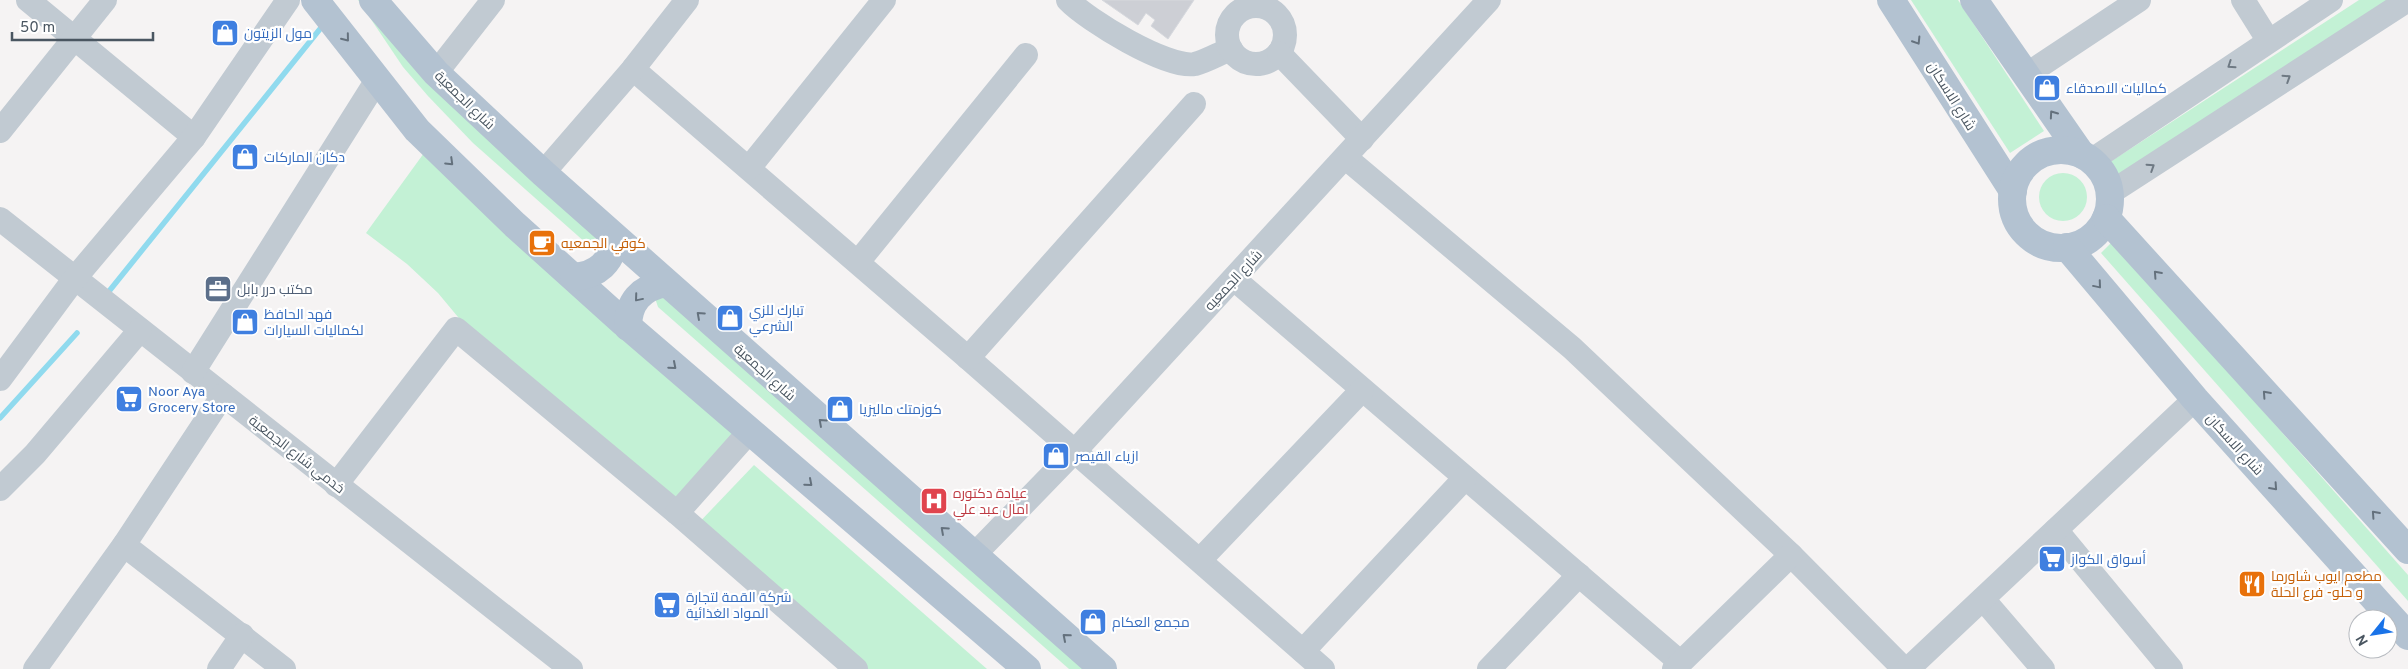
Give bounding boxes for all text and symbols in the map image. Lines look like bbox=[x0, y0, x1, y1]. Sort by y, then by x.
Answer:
scale bar bbox=[12, 10, 154, 42]
shop icon: مول الزيتون bbox=[210, 18, 240, 48]
text: 50 m bbox=[20, 19, 55, 38]
place label: مول الزيتون bbox=[244, 26, 312, 43]
one-way arrow bbox=[340, 32, 349, 41]
one-way arrow bbox=[1911, 36, 1921, 45]
street label: شارع الاسكان bbox=[1923, 59, 1978, 134]
one-way arrow bbox=[2228, 59, 2237, 68]
street label: شارع الجمعية bbox=[430, 68, 498, 134]
shop icon: كماليات الاصدقاء bbox=[2032, 73, 2062, 103]
one-way arrow bbox=[2282, 75, 2291, 84]
place label: كماليات الاصدقاء bbox=[2066, 81, 2167, 98]
one-way arrow bbox=[2050, 110, 2059, 120]
shop icon: دكان الماركات bbox=[230, 142, 260, 172]
place label: دكان الماركات bbox=[264, 150, 345, 167]
one-way arrow bbox=[444, 156, 453, 165]
one-way arrow bbox=[2146, 163, 2155, 173]
cafe icon: كوفي الجمعيه bbox=[527, 228, 557, 258]
place label: كوفي الجمعيه bbox=[561, 236, 646, 255]
street label: شارع الجمعيه bbox=[1202, 247, 1267, 315]
one-way arrow bbox=[2154, 270, 2163, 279]
office icon: مكتب درر بابل bbox=[203, 274, 233, 304]
one-way arrow bbox=[2093, 279, 2102, 288]
place label: مكتب درر بابل bbox=[237, 282, 313, 299]
one-way arrow bbox=[635, 292, 644, 301]
shop icon: تبارك للزي الشرعي bbox=[715, 303, 745, 333]
place label: تبارك للزي الشرعي bbox=[749, 303, 804, 338]
shop icon: فهد الحافظ لكماليات السيارات bbox=[230, 307, 260, 337]
place label: فهد الحافظ لكماليات السيارات bbox=[264, 307, 364, 340]
one-way arrow bbox=[697, 311, 706, 320]
street label: شارع الجمعية bbox=[730, 341, 798, 405]
one-way arrow bbox=[667, 360, 676, 369]
supermarket icon: Noor Aya Grocery Store bbox=[114, 384, 144, 414]
place label: Noor Aya Grocery Store bbox=[148, 384, 236, 417]
one-way arrow bbox=[2263, 391, 2272, 400]
shop icon: كوزمتك ماليزيا bbox=[825, 394, 855, 424]
place label: كوزمتك ماليزيا bbox=[859, 402, 942, 419]
street label: شارع الاسكان bbox=[2202, 411, 2266, 479]
street label: خدمي شارع الجمعية bbox=[244, 412, 347, 499]
one-way arrow bbox=[819, 419, 828, 428]
shop icon: ازياء القيصر bbox=[1041, 441, 1071, 471]
place label: ازياء القيصر bbox=[1074, 449, 1139, 466]
one-way arrow bbox=[804, 478, 813, 487]
one-way arrow bbox=[2268, 481, 2277, 490]
hospital icon: عيادة دكتوره امال عبد علي bbox=[919, 486, 949, 516]
place label: عيادة دكتوره امال عبد علي bbox=[953, 486, 1029, 521]
one-way arrow bbox=[2372, 511, 2381, 520]
one-way arrow bbox=[940, 527, 949, 536]
supermarket icon: أسواق الكواز bbox=[2037, 544, 2067, 574]
place label: أسواق الكواز bbox=[2070, 550, 2146, 569]
restaurant icon: مطعم ايوب شاورما و حلو- فرع الحلة bbox=[2237, 569, 2267, 599]
place label: مطعم ايوب شاورما و حلو- فرع الحلة bbox=[2271, 569, 2382, 602]
supermarket icon: شركة القمة لتجارة المواد الغذائية bbox=[652, 590, 682, 620]
place label: شركة القمة لتجارة المواد الغذائية bbox=[686, 590, 791, 623]
shop icon: مجمع العكام bbox=[1078, 607, 1108, 637]
north arrow bbox=[2348, 609, 2398, 659]
place label: مجمع العكام bbox=[1112, 615, 1190, 632]
text: N bbox=[2353, 631, 2373, 648]
one-way arrow bbox=[1063, 634, 1072, 643]

